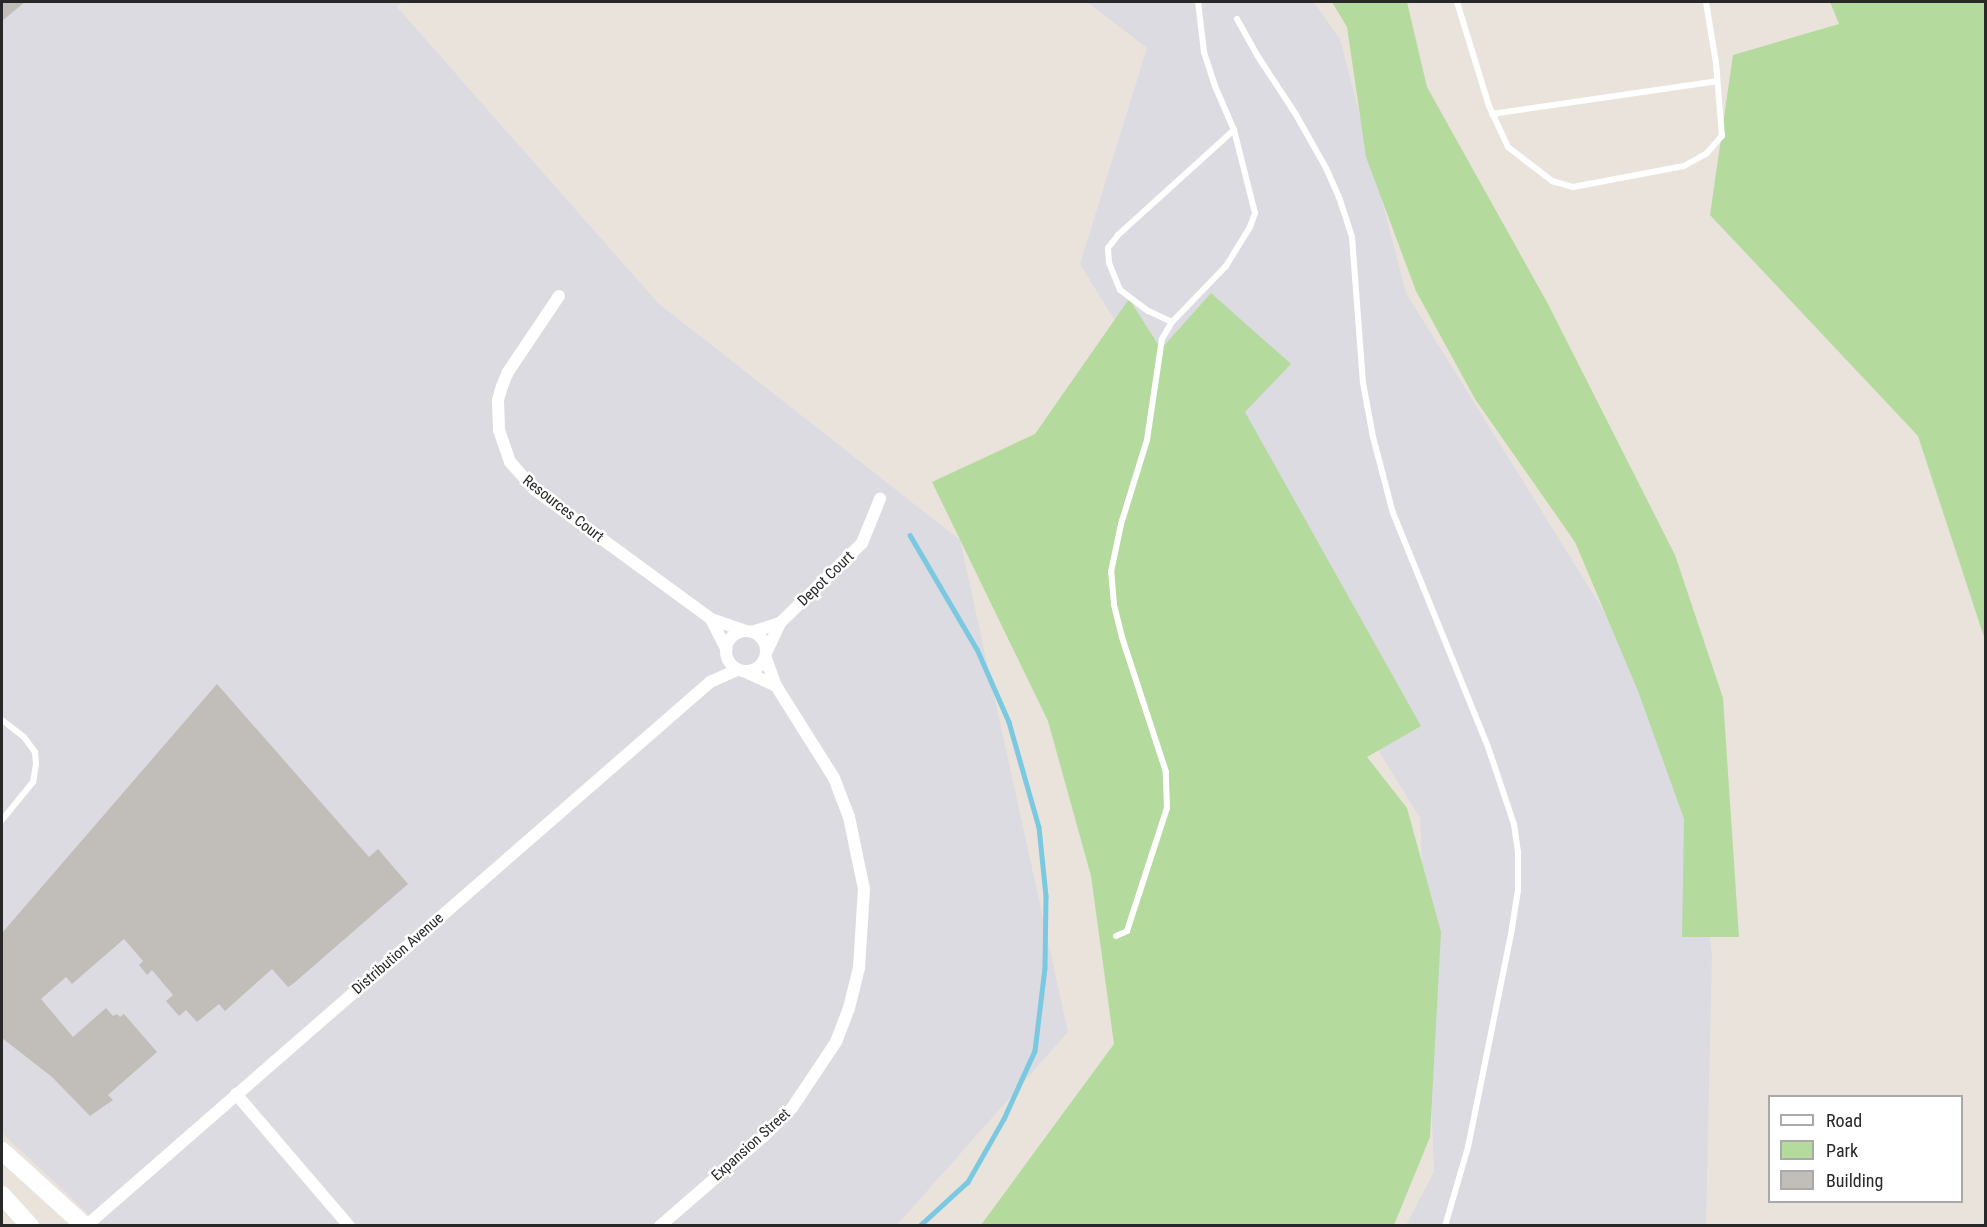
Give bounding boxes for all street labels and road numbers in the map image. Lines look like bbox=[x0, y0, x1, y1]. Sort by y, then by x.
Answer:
street label: Resources Court bbox=[519, 472, 607, 546]
street label: Depot Court bbox=[794, 548, 858, 610]
street label: Distribution Avenue bbox=[349, 909, 447, 999]
street label: Expansion Street bbox=[708, 1105, 794, 1185]

